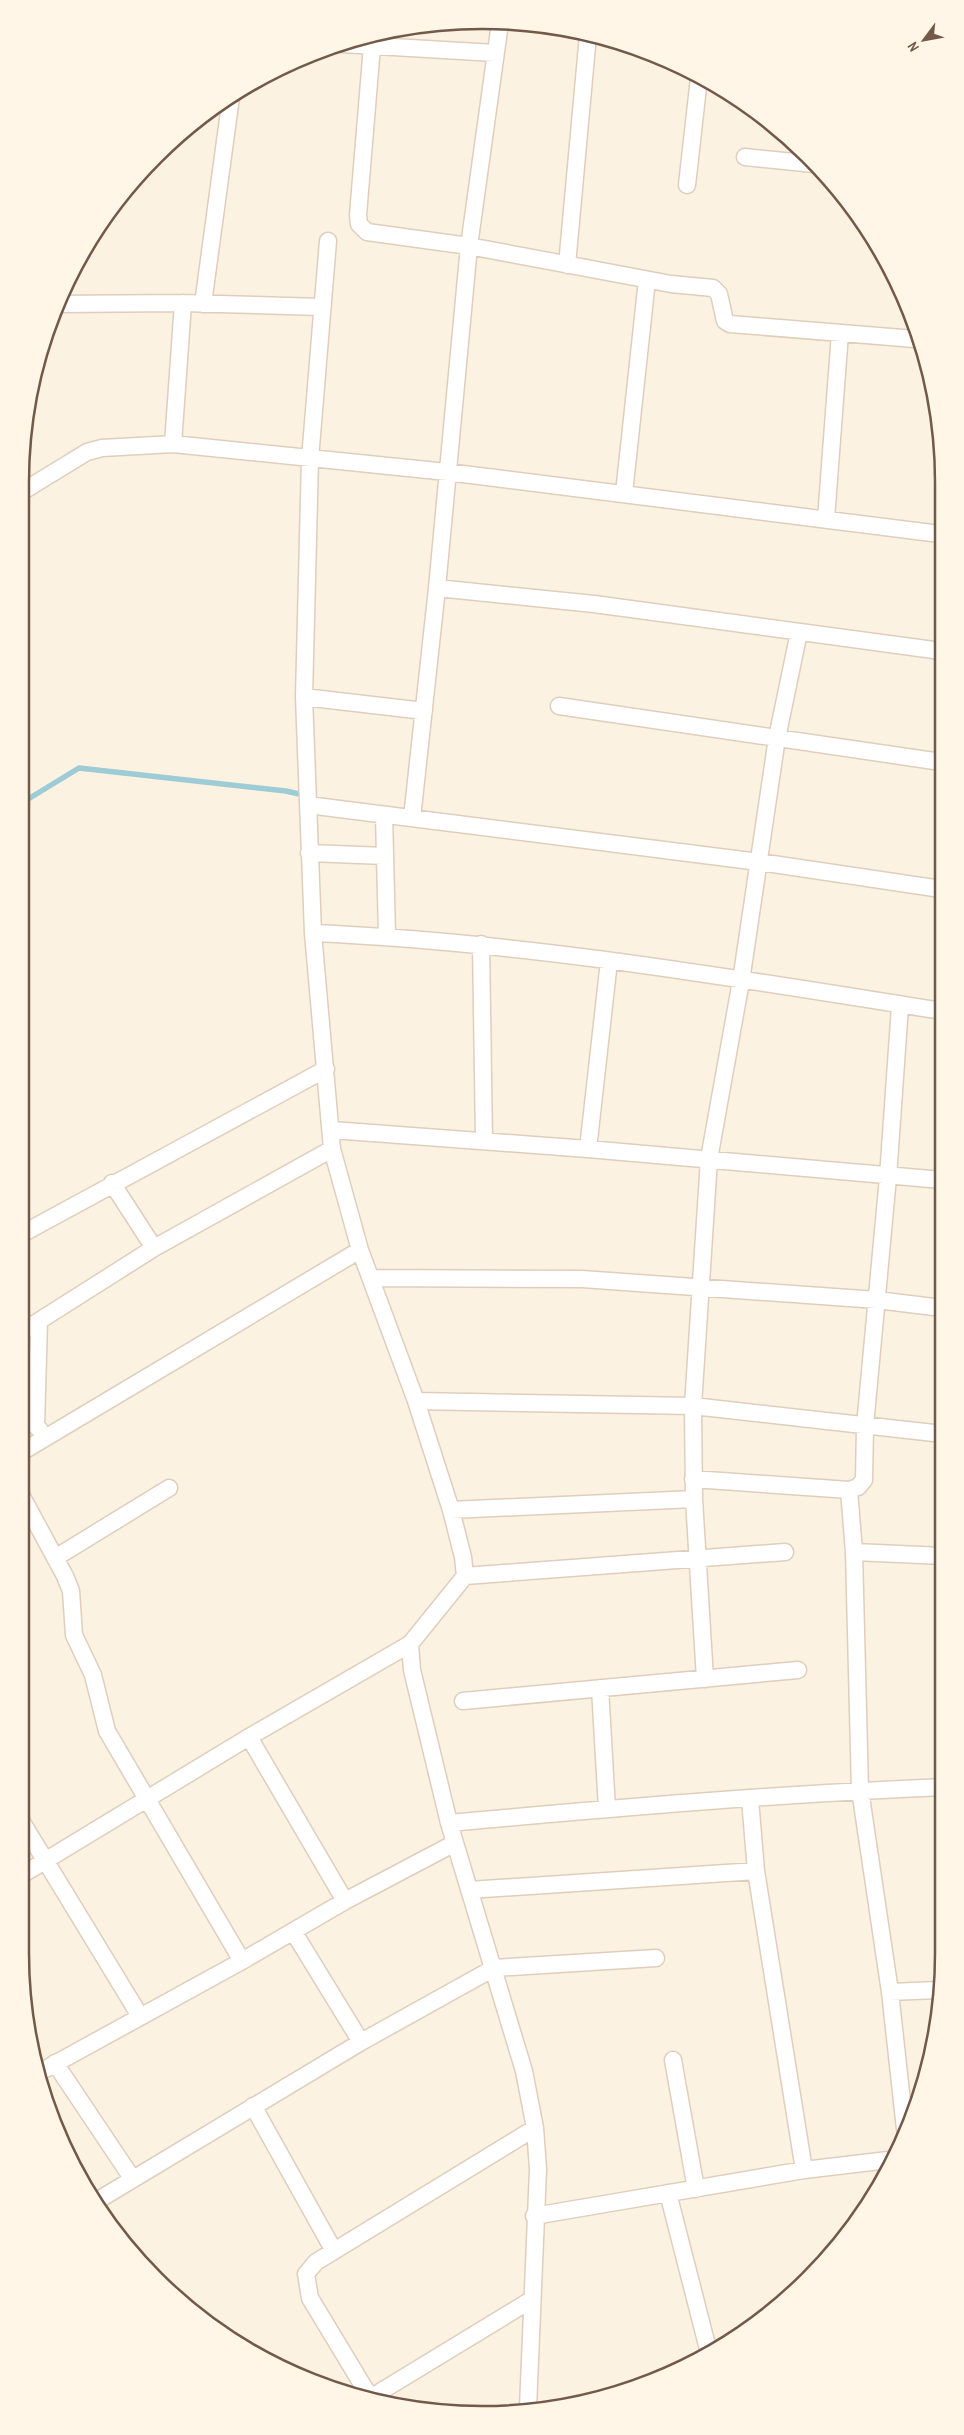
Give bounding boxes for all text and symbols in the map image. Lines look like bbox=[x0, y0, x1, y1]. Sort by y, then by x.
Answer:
north arrow bbox=[899, 15, 949, 65]
text: N bbox=[903, 39, 923, 55]

